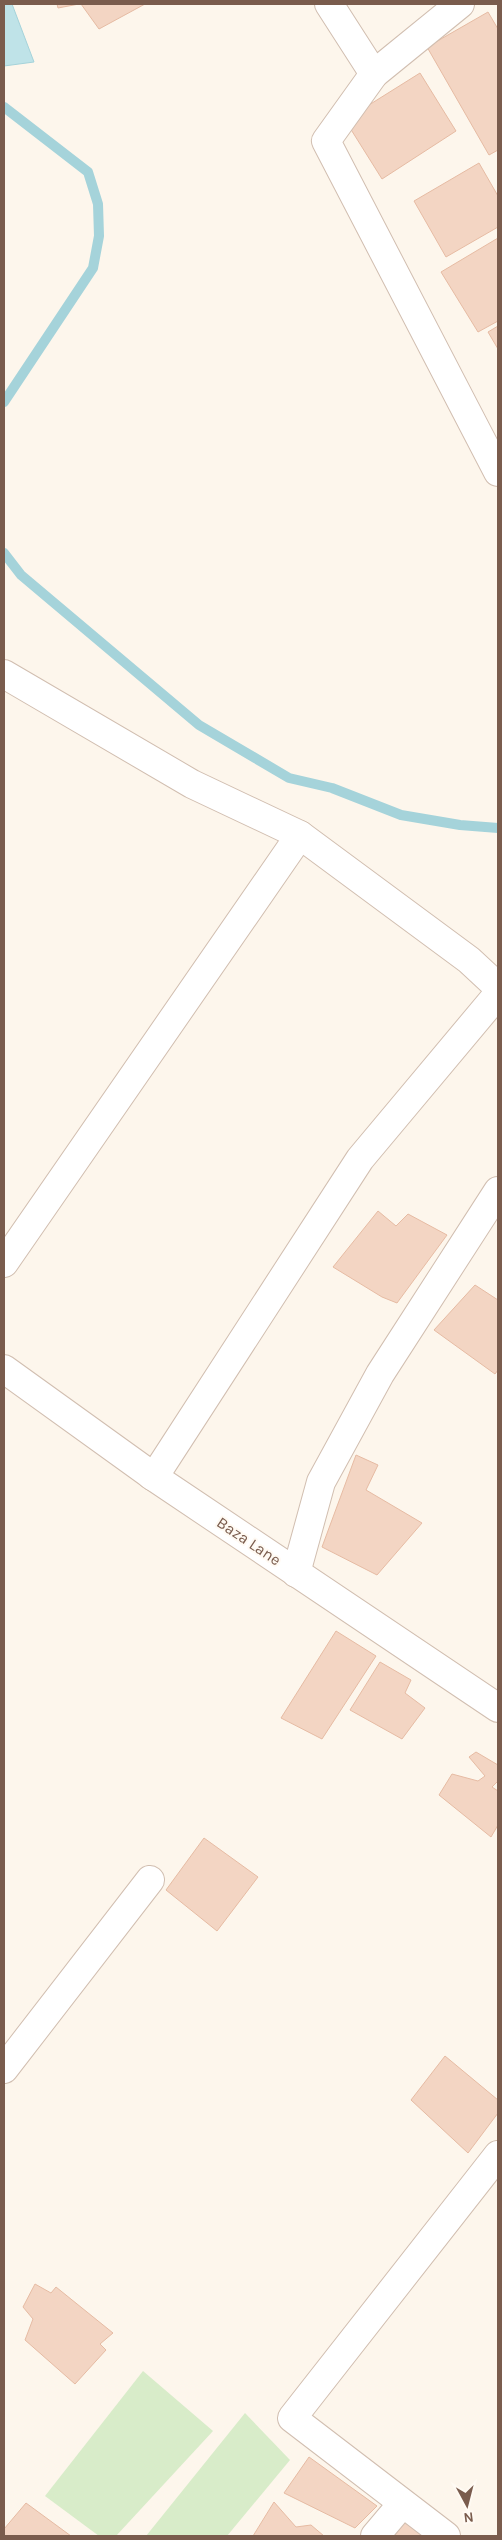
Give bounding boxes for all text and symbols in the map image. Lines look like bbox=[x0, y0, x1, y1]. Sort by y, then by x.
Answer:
street label: Baza Lane bbox=[213, 1513, 285, 1569]
north arrow bbox=[442, 2480, 492, 2530]
text: N bbox=[463, 2508, 475, 2526]

